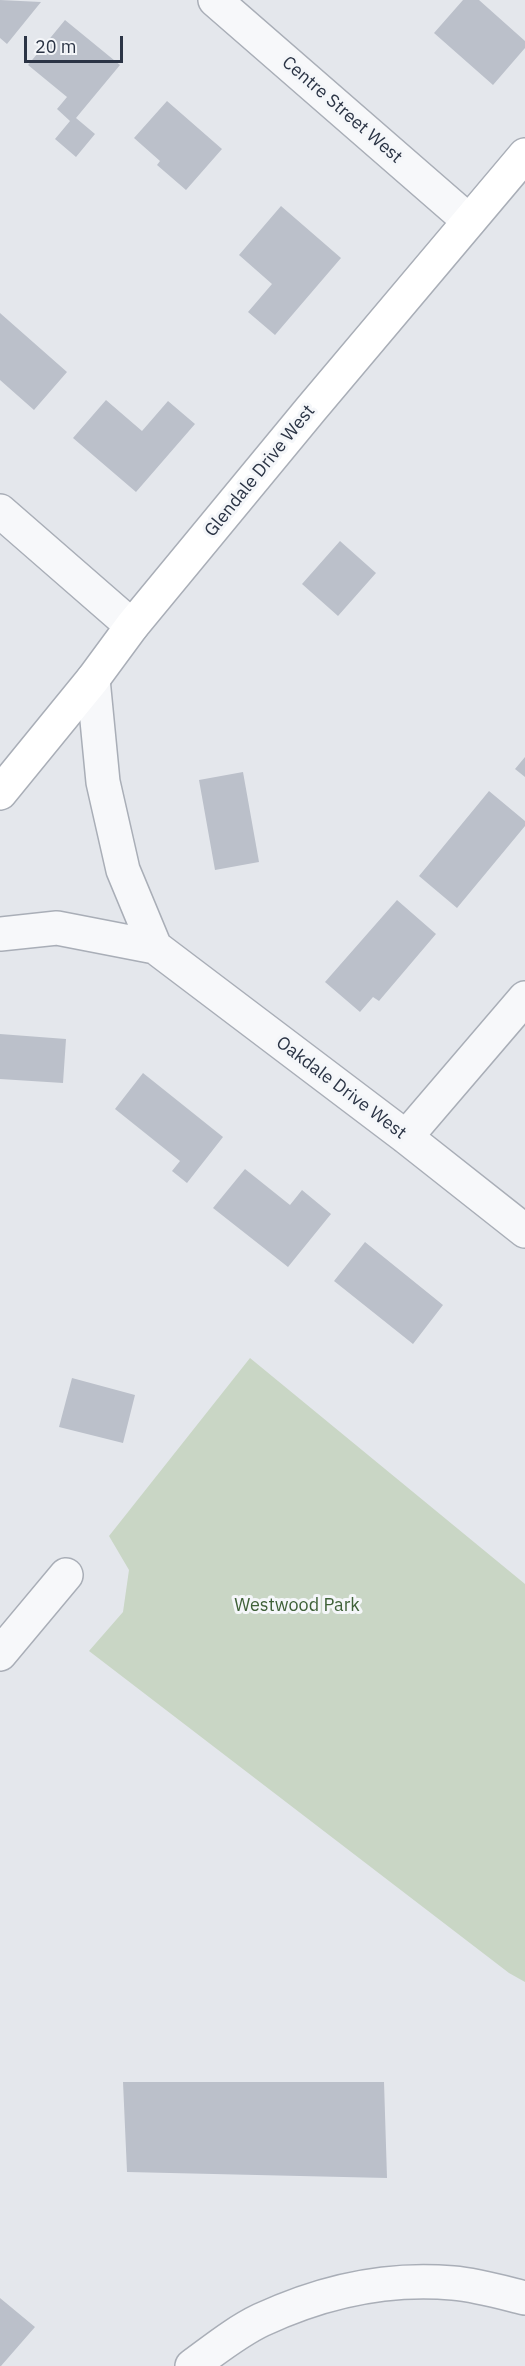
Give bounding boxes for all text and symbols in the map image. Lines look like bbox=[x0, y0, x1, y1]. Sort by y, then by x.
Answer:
scale bar bbox=[27, 24, 126, 62]
text: 20 m bbox=[35, 35, 77, 58]
street label: Centre Street West bbox=[277, 52, 407, 168]
street label: Glendale Drive West bbox=[200, 401, 320, 541]
street label: Oakdale Drive West bbox=[272, 1032, 410, 1144]
park label: Westwood Park bbox=[234, 1595, 360, 1617]

